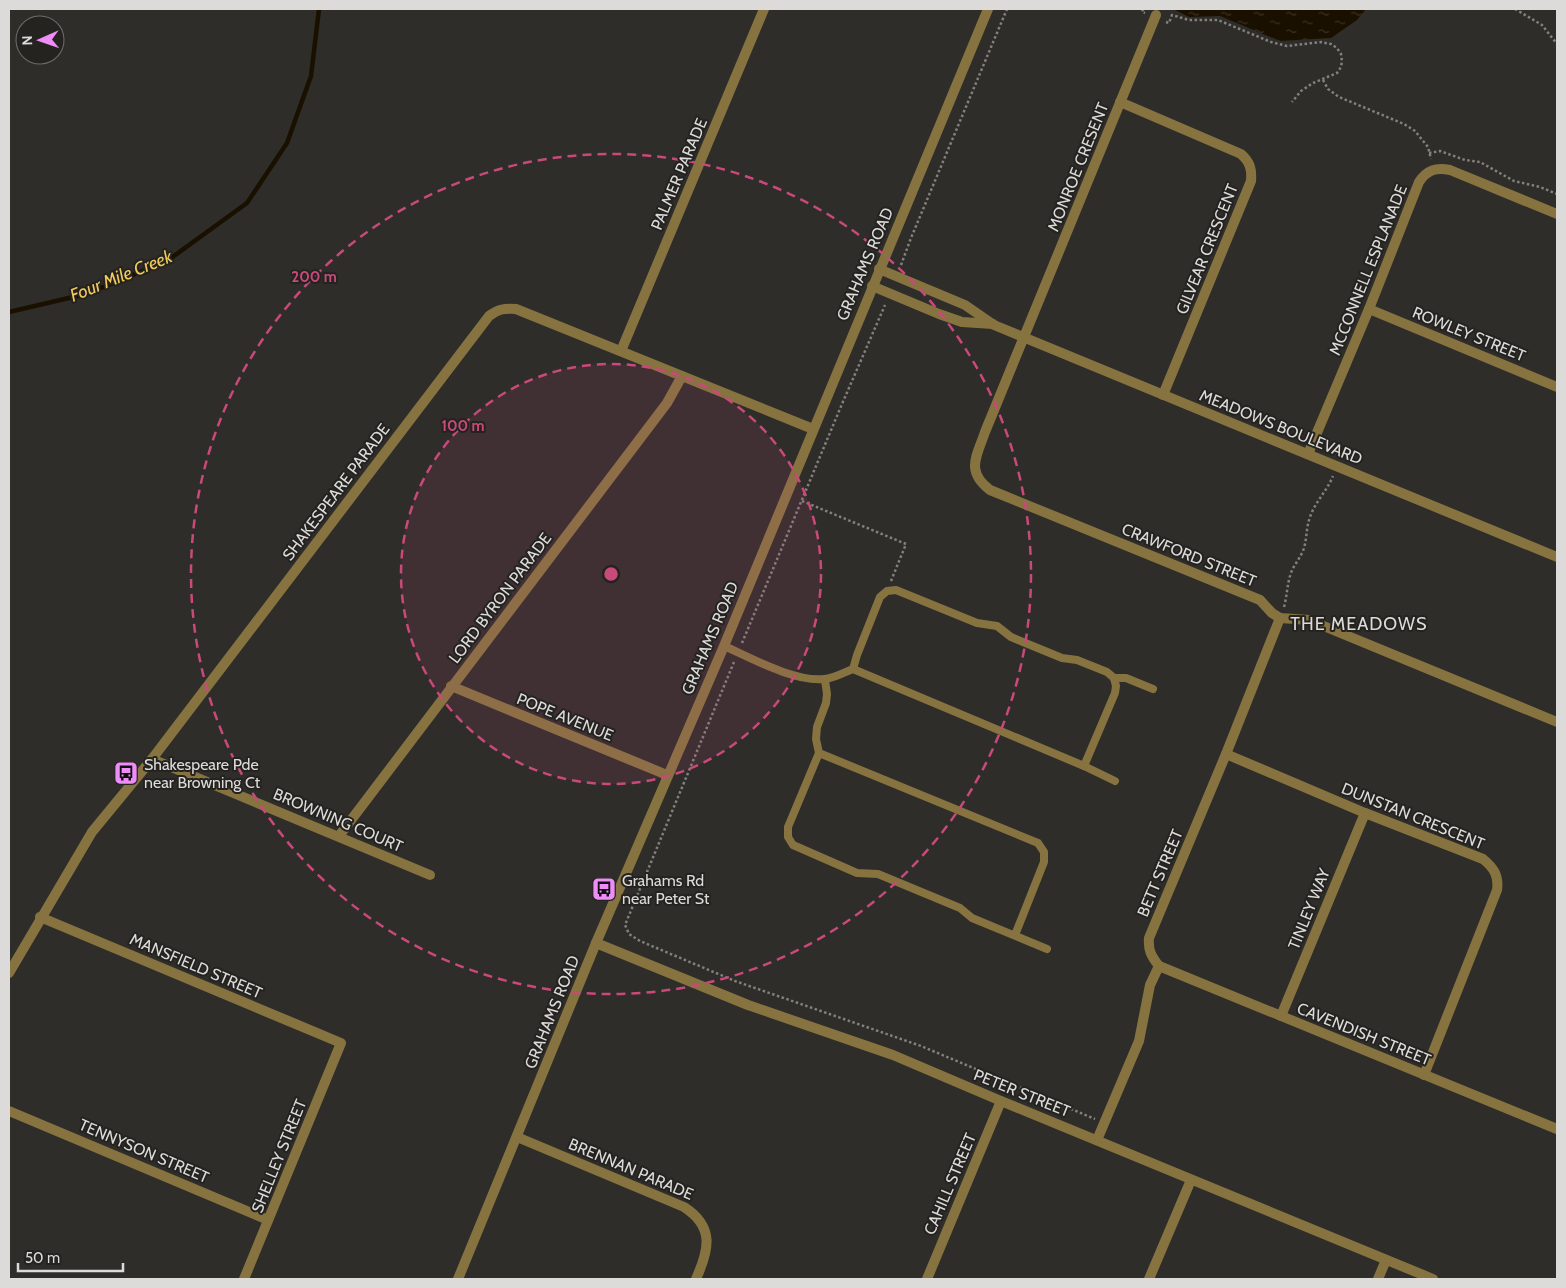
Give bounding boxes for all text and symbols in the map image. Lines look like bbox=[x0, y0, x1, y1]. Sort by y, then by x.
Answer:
north arrow bbox=[15, 15, 65, 65]
text: N bbox=[18, 35, 36, 46]
street label: MONROE CRESENT bbox=[1043, 99, 1113, 234]
street label: PALMER PARADE bbox=[647, 115, 711, 233]
street label: GILVEAR CRESCENT bbox=[1172, 180, 1242, 317]
street label: MCCONNELL ESPLANADE bbox=[1325, 182, 1411, 358]
street label: GRAHAMS ROAD bbox=[833, 205, 897, 323]
water label: Four Mile Creek bbox=[67, 245, 177, 307]
text: 200 m bbox=[291, 268, 337, 286]
street label: ROWLEY STREET bbox=[1410, 303, 1529, 366]
street label: MEADOWS BOULEVARD bbox=[1197, 386, 1365, 468]
text: 100 m bbox=[441, 417, 485, 435]
street label: SHAKESPEARE PARADE bbox=[278, 420, 394, 564]
street label: CRAWFORD STREET bbox=[1119, 519, 1259, 591]
street label: LORD BYRON PARADE bbox=[445, 529, 555, 667]
centre of rings bbox=[602, 565, 620, 583]
street label: GRAHAMS ROAD bbox=[678, 579, 742, 697]
district label: THE MEADOWS bbox=[1290, 613, 1428, 635]
street label: POPE AVENUE bbox=[514, 689, 616, 745]
place label: Shakespeare Pde near Browning Ct bbox=[144, 755, 261, 792]
bus stop icon: Shakespeare Pde near Browning Ct bbox=[113, 760, 139, 786]
street label: DUNSTAN CRESCENT bbox=[1339, 779, 1488, 854]
street label: BROWNING COURT bbox=[270, 784, 406, 856]
street label: BETT STREET bbox=[1133, 826, 1187, 919]
street label: TINLEY WAY bbox=[1284, 865, 1334, 952]
place label: Grahams Rd near Peter St bbox=[622, 871, 710, 908]
bus stop icon: Grahams Rd near Peter St bbox=[591, 876, 617, 902]
street label: MANSFIELD STREET bbox=[127, 930, 265, 1003]
street label: GRAHAMS ROAD bbox=[521, 953, 583, 1071]
street label: CAVENDISH STREET bbox=[1294, 998, 1434, 1070]
street label: PETER STREET bbox=[971, 1065, 1073, 1121]
street label: SHELLEY STREET bbox=[248, 1096, 311, 1216]
street label: TENNYSON STREET bbox=[76, 1115, 212, 1187]
street label: CAHILL STREET bbox=[920, 1130, 980, 1238]
street label: BRENNAN PARADE bbox=[566, 1134, 696, 1204]
scale bar bbox=[18, 1240, 122, 1272]
text: 50 m bbox=[25, 1249, 60, 1267]

